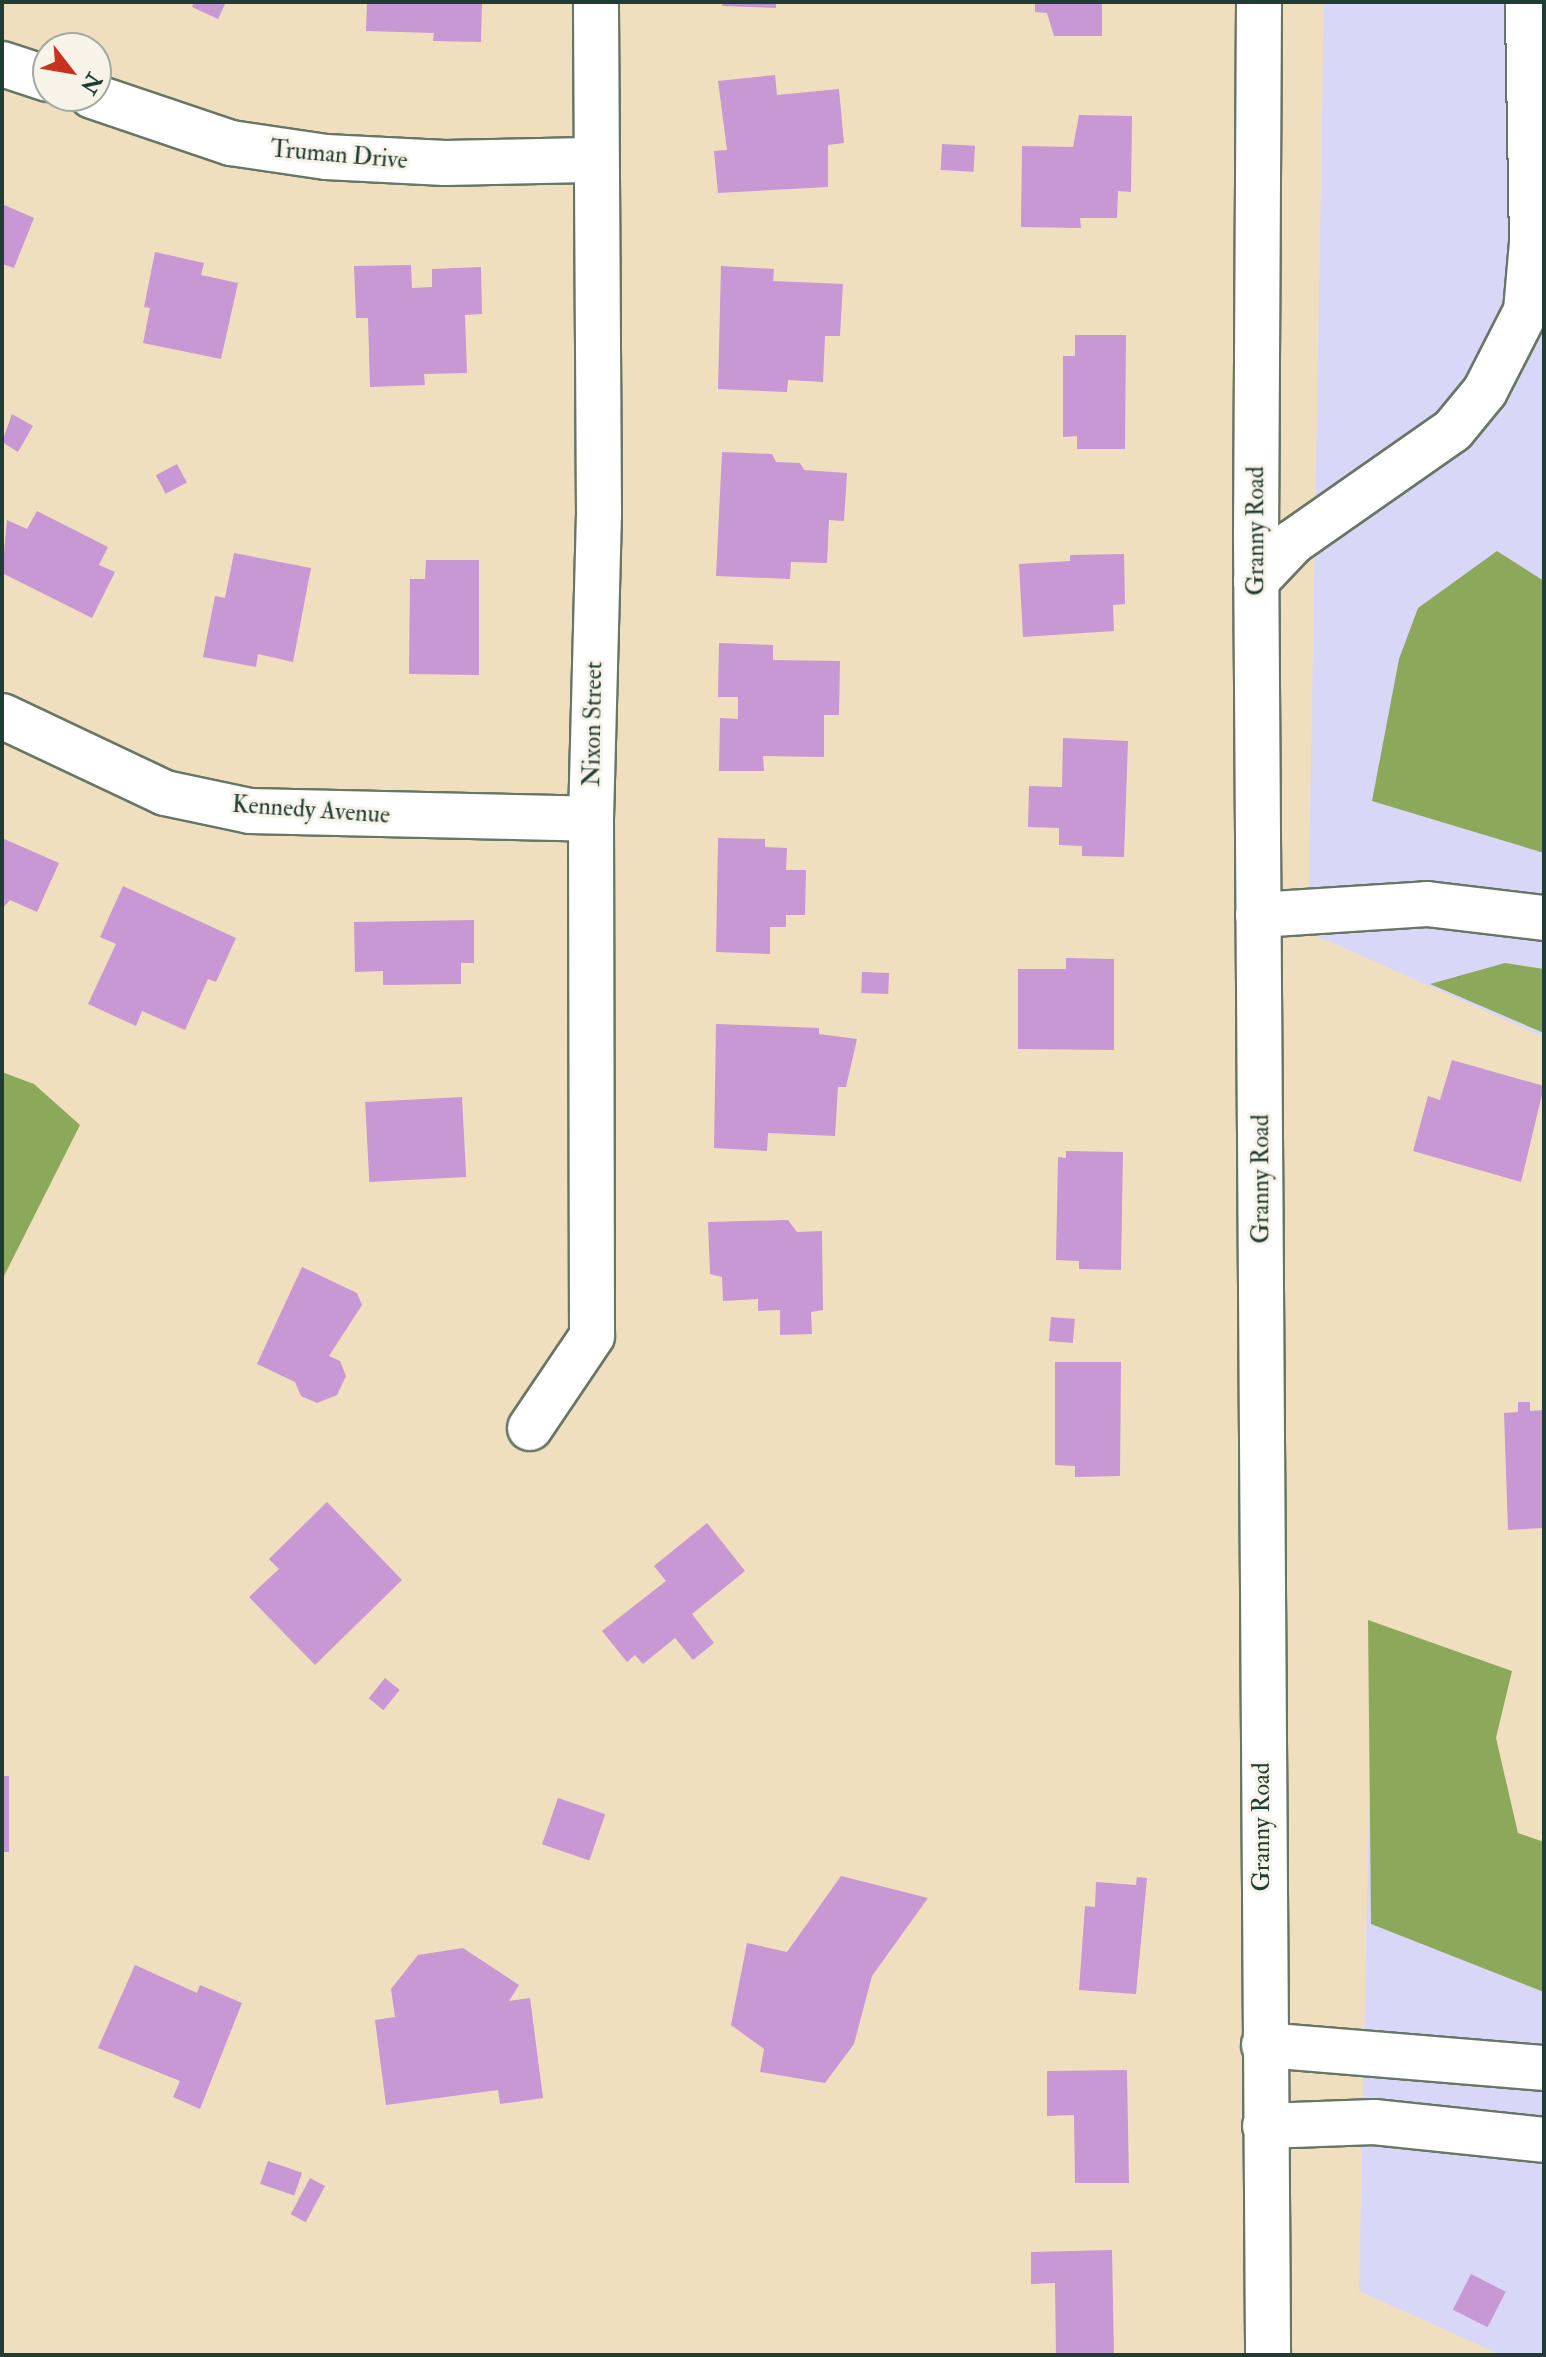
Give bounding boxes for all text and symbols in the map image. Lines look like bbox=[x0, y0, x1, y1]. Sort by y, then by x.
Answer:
north arrow bbox=[32, 32, 112, 112]
text: N bbox=[74, 68, 108, 99]
street label: Truman Drive bbox=[269, 135, 409, 175]
street label: Granny Road bbox=[1242, 466, 1270, 596]
street label: Nixon Street bbox=[578, 661, 608, 787]
street label: Kennedy Avenue bbox=[231, 790, 391, 830]
street label: Granny Road bbox=[1247, 1114, 1275, 1244]
street label: Granny Road bbox=[1248, 1762, 1276, 1892]

